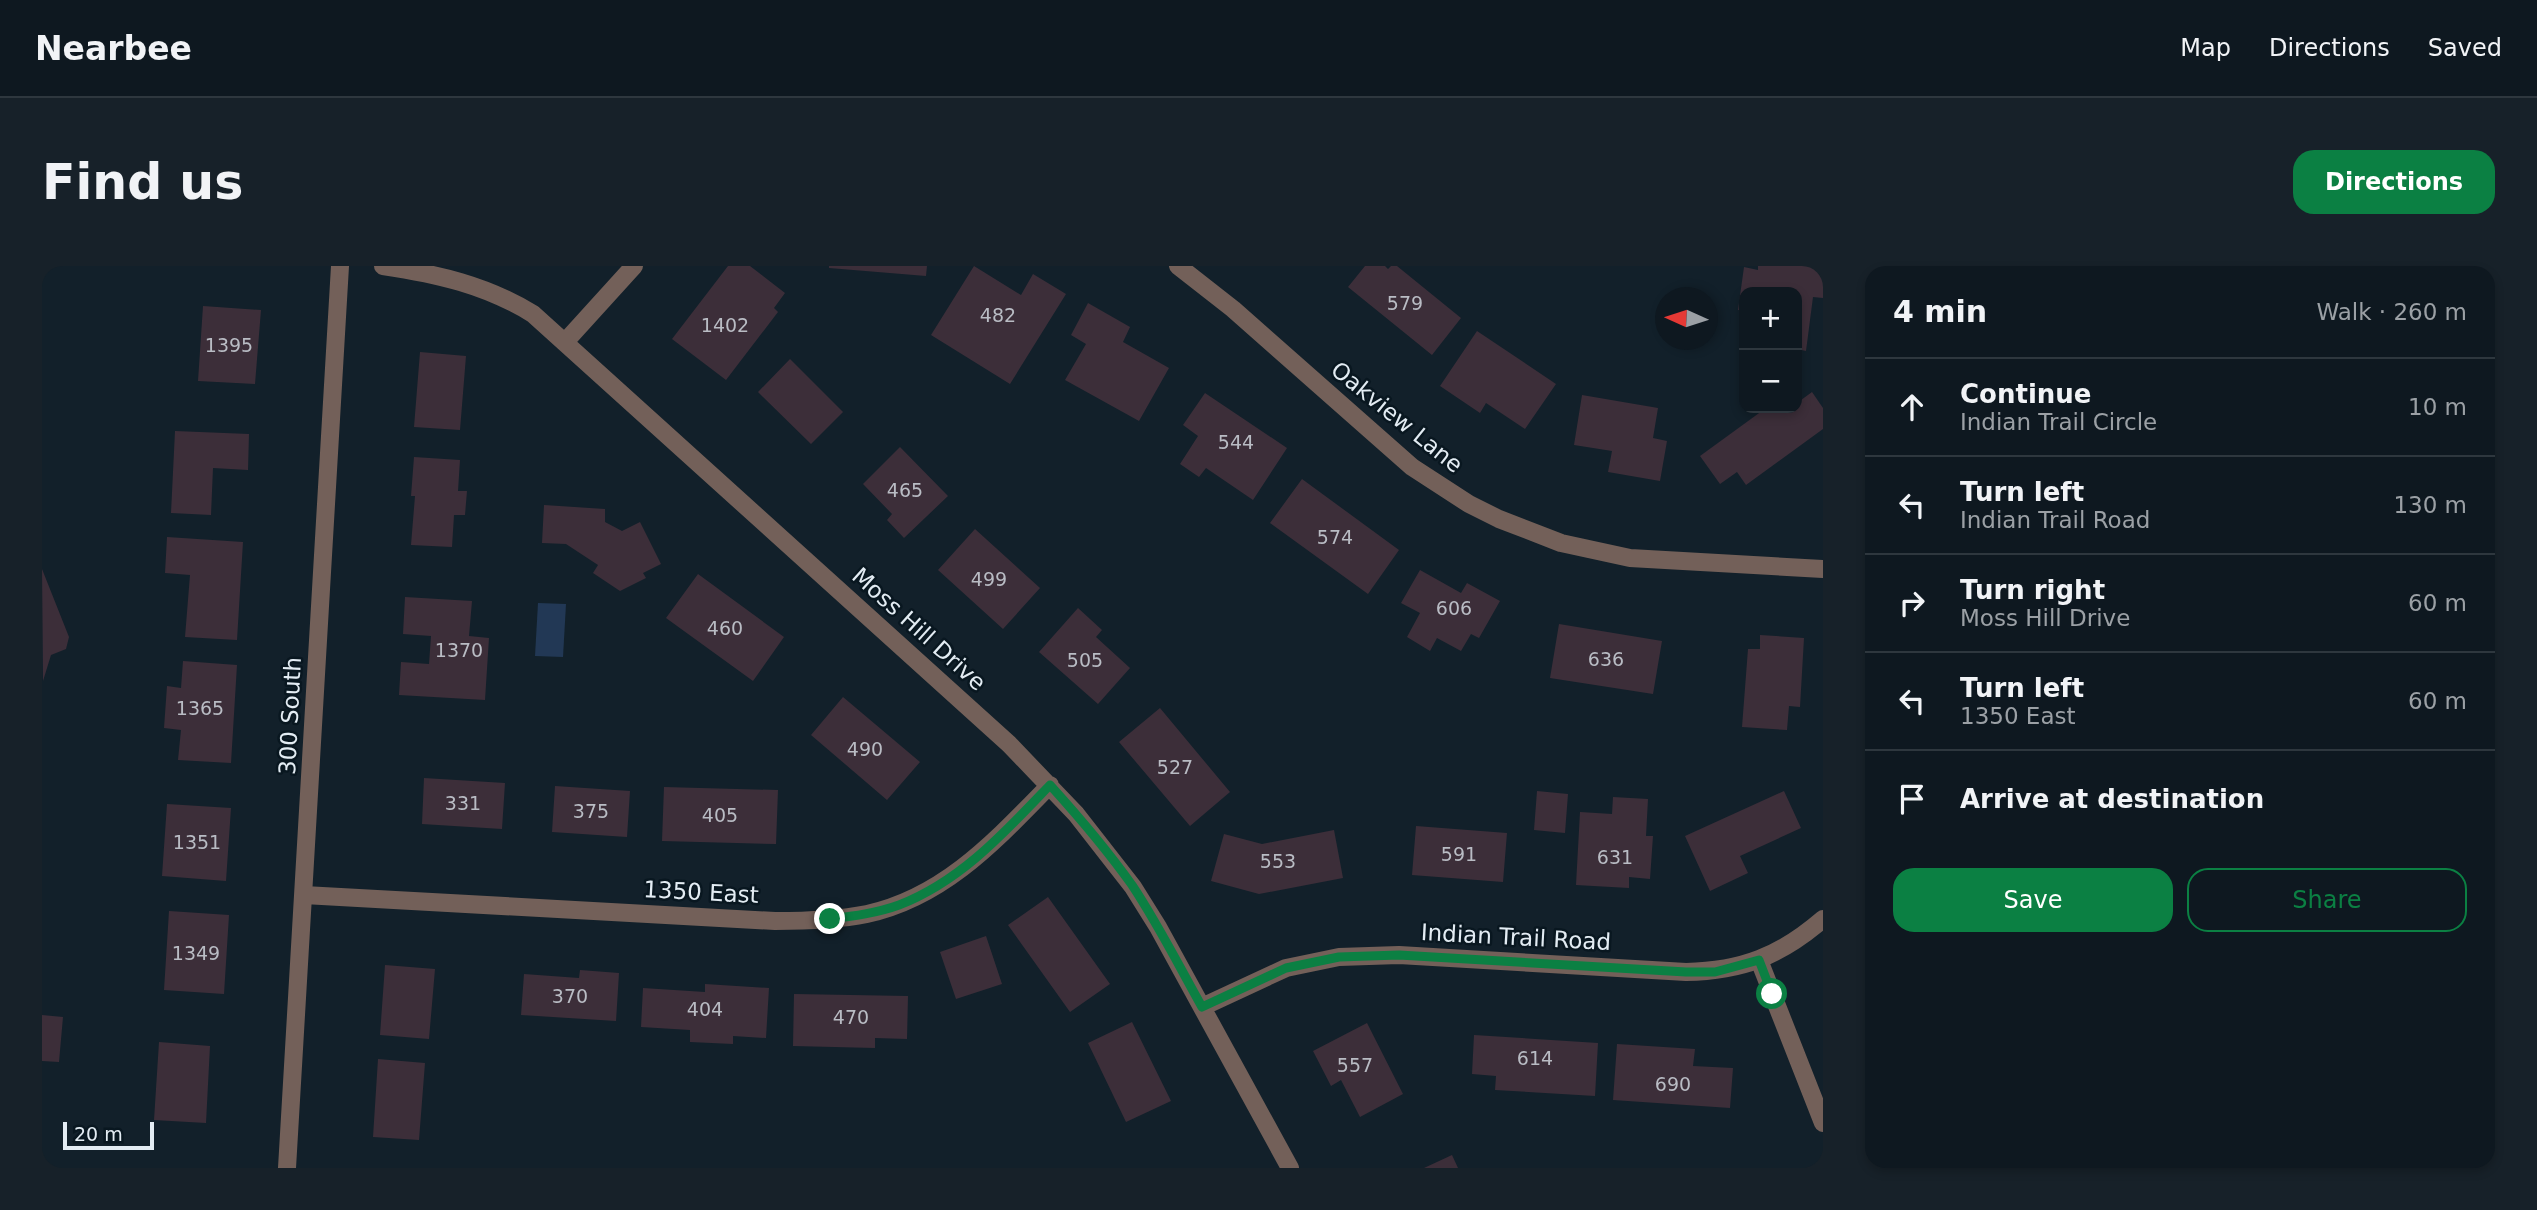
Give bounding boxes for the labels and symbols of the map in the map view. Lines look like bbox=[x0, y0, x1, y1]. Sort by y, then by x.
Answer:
north arrow bbox=[1655, 287, 1718, 350]
house number: 579 bbox=[1387, 292, 1423, 314]
house number: 482 bbox=[980, 304, 1016, 326]
house number: 1402 bbox=[701, 314, 749, 336]
house number: 1395 bbox=[205, 334, 253, 356]
street label: Oakview Lane bbox=[1326, 356, 1468, 478]
house number: 544 bbox=[1218, 431, 1254, 453]
house number: 465 bbox=[887, 479, 923, 501]
house number: 574 bbox=[1317, 526, 1353, 548]
street label: Moss Hill Drive bbox=[847, 562, 991, 696]
house number: 499 bbox=[971, 568, 1007, 590]
house number: 606 bbox=[1436, 597, 1472, 619]
house number: 460 bbox=[707, 617, 743, 639]
house number: 1370 bbox=[435, 639, 483, 661]
house number: 636 bbox=[1588, 648, 1624, 670]
house number: 505 bbox=[1067, 649, 1103, 671]
street label: 300 South bbox=[274, 656, 306, 776]
house number: 1365 bbox=[176, 697, 224, 719]
house number: 490 bbox=[847, 738, 883, 760]
house number: 527 bbox=[1157, 756, 1193, 778]
house number: 331 bbox=[445, 792, 481, 814]
house number: 375 bbox=[573, 800, 609, 822]
house number: 405 bbox=[702, 804, 738, 826]
house number: 1351 bbox=[173, 831, 221, 853]
house number: 591 bbox=[1441, 843, 1477, 865]
house number: 631 bbox=[1597, 846, 1633, 868]
house number: 553 bbox=[1260, 850, 1296, 872]
street label: 1350 East bbox=[643, 876, 759, 908]
route end bbox=[814, 903, 845, 934]
street label: Indian Trail Road bbox=[1420, 919, 1612, 955]
house number: 1349 bbox=[172, 942, 220, 964]
route start bbox=[1756, 978, 1787, 1009]
house number: 370 bbox=[552, 985, 588, 1007]
house number: 404 bbox=[687, 998, 723, 1020]
house number: 470 bbox=[833, 1006, 869, 1028]
house number: 614 bbox=[1517, 1047, 1553, 1069]
house number: 557 bbox=[1337, 1054, 1373, 1076]
house number: 690 bbox=[1655, 1073, 1691, 1095]
scale bar bbox=[63, 1119, 154, 1151]

